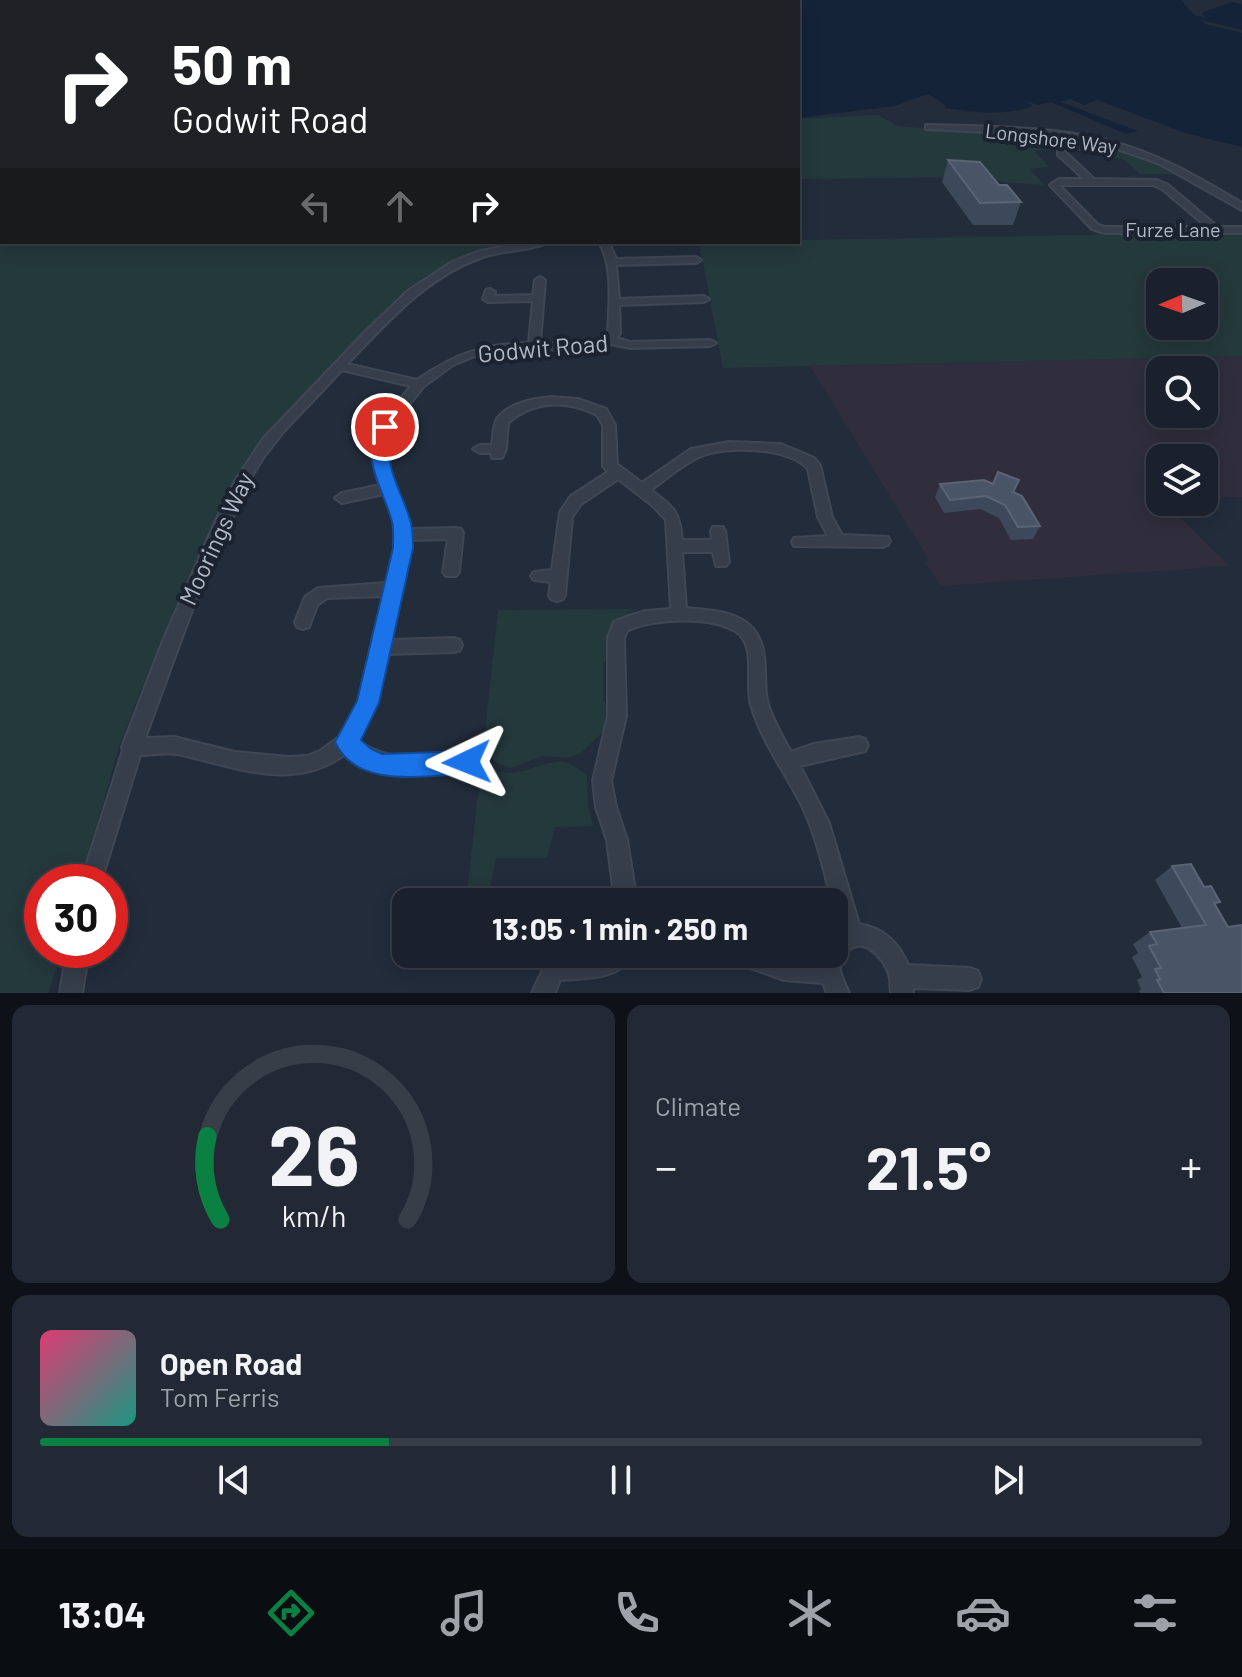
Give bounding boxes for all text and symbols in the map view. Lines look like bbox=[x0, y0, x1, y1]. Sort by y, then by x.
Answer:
text: 50 m bbox=[172, 29, 292, 96]
icon: right bbox=[40, 32, 144, 136]
text: Godwit Road bbox=[172, 97, 368, 140]
street label: Longshore Way bbox=[984, 118, 1118, 158]
icon: left bbox=[294, 184, 338, 228]
icon: ahead bbox=[378, 184, 422, 228]
icon: right bbox=[462, 184, 506, 228]
street label: Furze Lane bbox=[1125, 217, 1221, 241]
north arrow bbox=[1146, 268, 1218, 340]
map controls bbox=[1146, 268, 1218, 516]
street label: Godwit Road bbox=[476, 327, 609, 368]
button: search bbox=[1146, 356, 1218, 428]
pin bbox=[351, 393, 419, 461]
icon: arrive bbox=[363, 405, 407, 449]
button: layers bbox=[1146, 444, 1218, 516]
street label: Moorings Way bbox=[172, 467, 259, 609]
position arrow bbox=[425, 720, 509, 804]
speed limit sign: 30 bbox=[24, 864, 128, 968]
text: 13:05 · 1 min · 250 m bbox=[492, 910, 748, 946]
text: Climate bbox=[655, 1090, 741, 1121]
text: 26 bbox=[268, 1103, 359, 1203]
text: 21.5° bbox=[866, 1130, 991, 1202]
text: − bbox=[655, 1139, 677, 1192]
text: + bbox=[1180, 1139, 1202, 1192]
text: km/h bbox=[281, 1198, 346, 1233]
text: Open Road bbox=[160, 1345, 302, 1381]
text: Tom Ferris bbox=[160, 1381, 280, 1412]
icon: previous bbox=[212, 1458, 256, 1502]
icon: pause bbox=[599, 1458, 643, 1502]
icon: next bbox=[986, 1458, 1030, 1502]
icon: directions bbox=[263, 1585, 319, 1641]
icon: music bbox=[436, 1585, 492, 1641]
icon: phone bbox=[609, 1585, 665, 1641]
icon: climate bbox=[782, 1585, 838, 1641]
icon: car bbox=[955, 1585, 1011, 1641]
icon: filters bbox=[1127, 1585, 1183, 1641]
text: 13:04 bbox=[58, 1592, 146, 1635]

